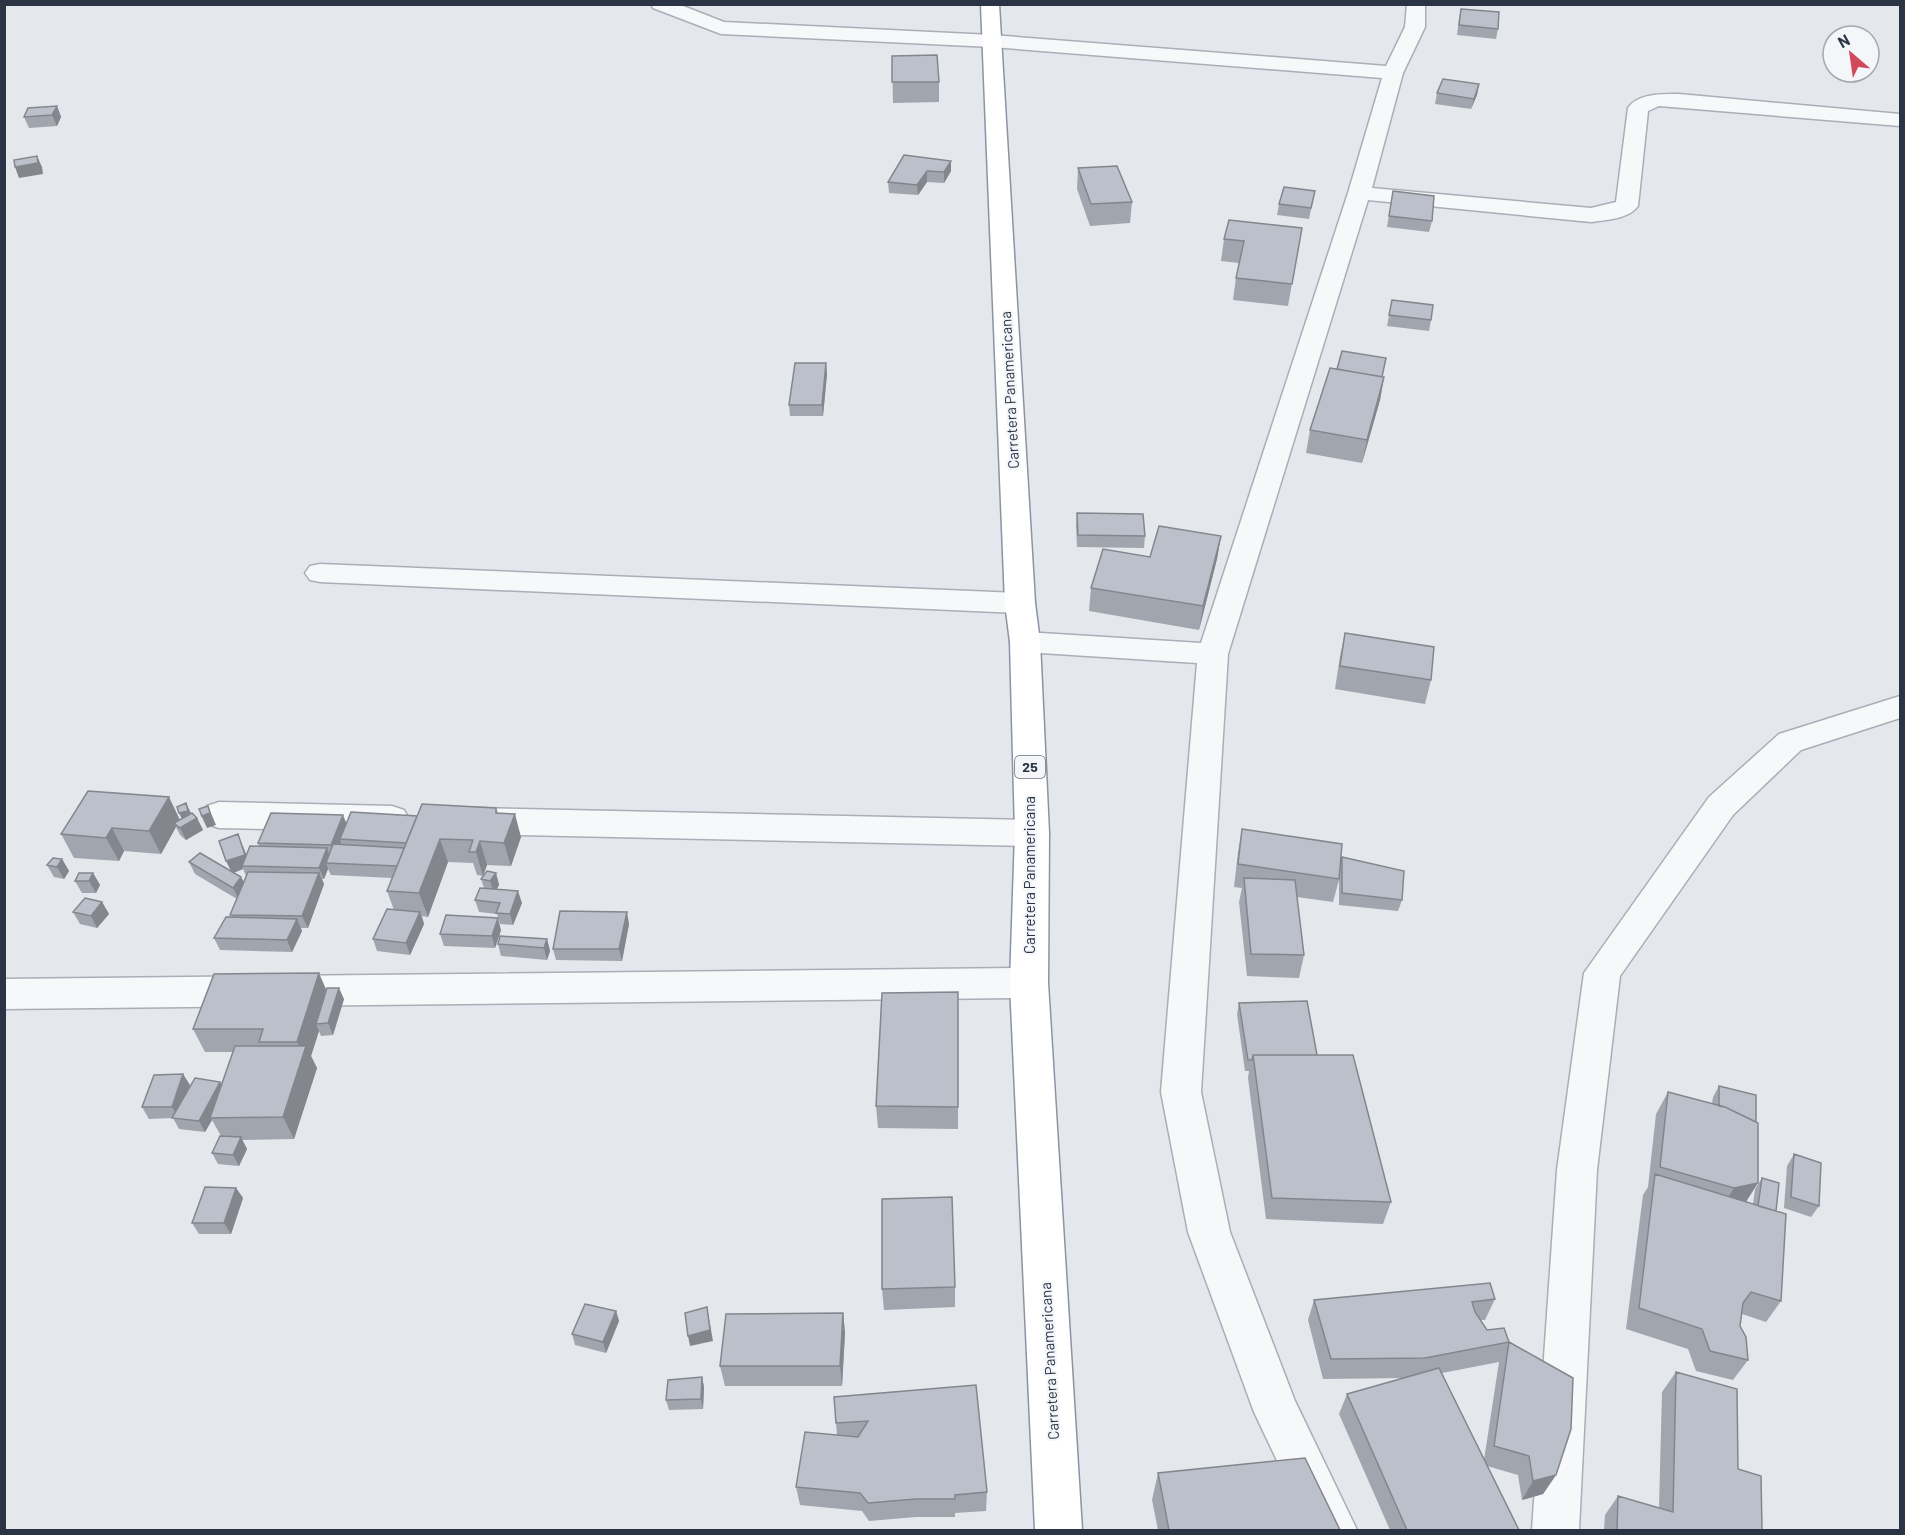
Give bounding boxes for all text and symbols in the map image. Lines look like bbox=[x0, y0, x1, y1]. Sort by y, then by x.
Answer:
north arrow bbox=[1821, 24, 1881, 84]
text: N bbox=[1834, 30, 1853, 51]
street label: Carretera Panamericana bbox=[996, 311, 1022, 469]
road number: 25 bbox=[1015, 756, 1045, 778]
street label: Carretera Panamericana bbox=[1020, 796, 1038, 954]
street label: Carretera Panamericana bbox=[1036, 1282, 1062, 1440]

